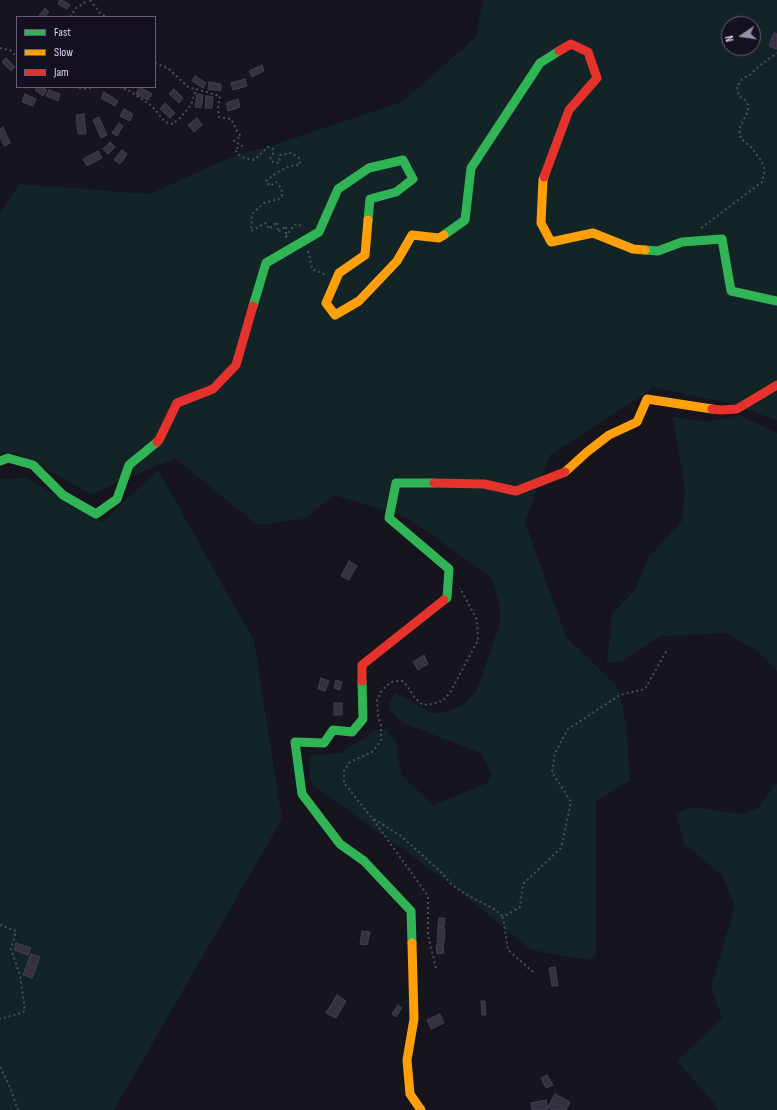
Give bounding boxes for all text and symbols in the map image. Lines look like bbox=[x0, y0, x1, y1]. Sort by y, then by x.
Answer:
legend bbox=[16, 16, 156, 88]
north arrow bbox=[721, 16, 761, 56]
text: Fast bbox=[54, 25, 71, 40]
text: N bbox=[723, 34, 737, 43]
text: Slow bbox=[54, 45, 73, 60]
text: Jam bbox=[54, 65, 69, 80]

